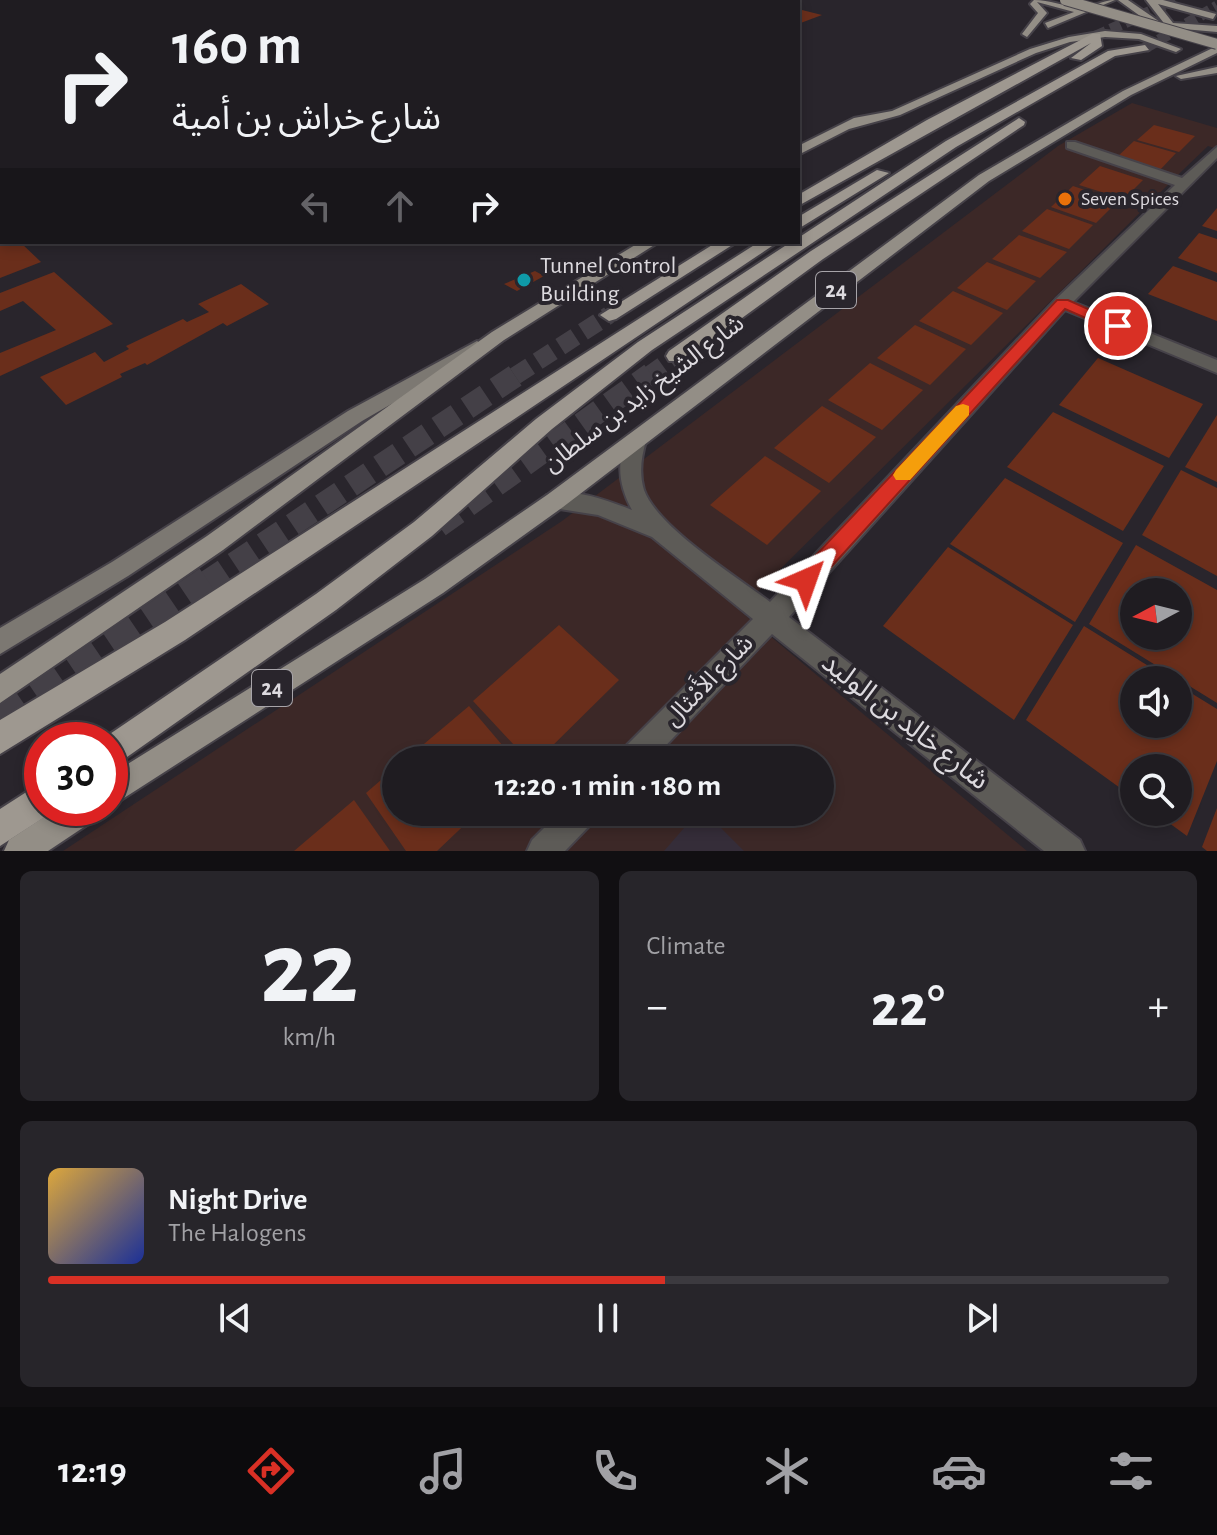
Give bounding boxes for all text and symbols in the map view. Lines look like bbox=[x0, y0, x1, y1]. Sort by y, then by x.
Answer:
text: 160 m bbox=[172, 18, 302, 74]
icon: right bbox=[40, 32, 144, 136]
text: شارع خراش بن أمية bbox=[172, 100, 441, 136]
icon: left bbox=[294, 184, 338, 228]
icon: ahead bbox=[378, 184, 422, 228]
icon: right bbox=[462, 184, 506, 228]
place label: Seven Spices bbox=[1081, 189, 1179, 209]
marker: Seven Spices bbox=[1056, 190, 1074, 208]
place label: Tunnel Control Building bbox=[540, 254, 677, 306]
marker: Tunnel Control Building bbox=[515, 271, 533, 289]
road number: 24 bbox=[816, 272, 856, 308]
pin bbox=[1084, 292, 1152, 360]
icon: arrive bbox=[1096, 304, 1140, 348]
street label: شارع الشيخ زايد بن سلطان bbox=[539, 311, 751, 480]
position arrow bbox=[764, 538, 848, 622]
north arrow bbox=[1120, 578, 1192, 650]
map controls bbox=[1120, 578, 1192, 826]
street label: شارع الأَمْثال bbox=[656, 627, 761, 734]
street label: شارع خالِد بن الوليد bbox=[813, 648, 994, 799]
button: sound bbox=[1120, 666, 1192, 738]
road number: 24 bbox=[252, 670, 292, 706]
speed limit sign: 30 bbox=[24, 722, 128, 826]
button: search bbox=[1120, 754, 1192, 826]
text: 12:20 · 1 min · 180 m bbox=[495, 771, 721, 801]
text: 22 bbox=[260, 918, 358, 1022]
text: Climate bbox=[647, 933, 725, 959]
text: 22° bbox=[871, 977, 945, 1037]
text: − bbox=[647, 985, 668, 1029]
text: + bbox=[1148, 985, 1169, 1029]
text: km/h bbox=[282, 1024, 336, 1050]
text: Night Drive bbox=[168, 1185, 307, 1215]
text: The Halogens bbox=[168, 1220, 306, 1246]
icon: previous bbox=[213, 1296, 257, 1340]
icon: pause bbox=[586, 1296, 630, 1340]
icon: next bbox=[960, 1296, 1004, 1340]
icon: directions bbox=[243, 1443, 299, 1499]
icon: music bbox=[415, 1443, 471, 1499]
icon: phone bbox=[587, 1443, 643, 1499]
icon: climate bbox=[759, 1443, 815, 1499]
icon: car bbox=[931, 1443, 987, 1499]
icon: filters bbox=[1103, 1443, 1159, 1499]
text: 12:19 bbox=[58, 1453, 127, 1489]

